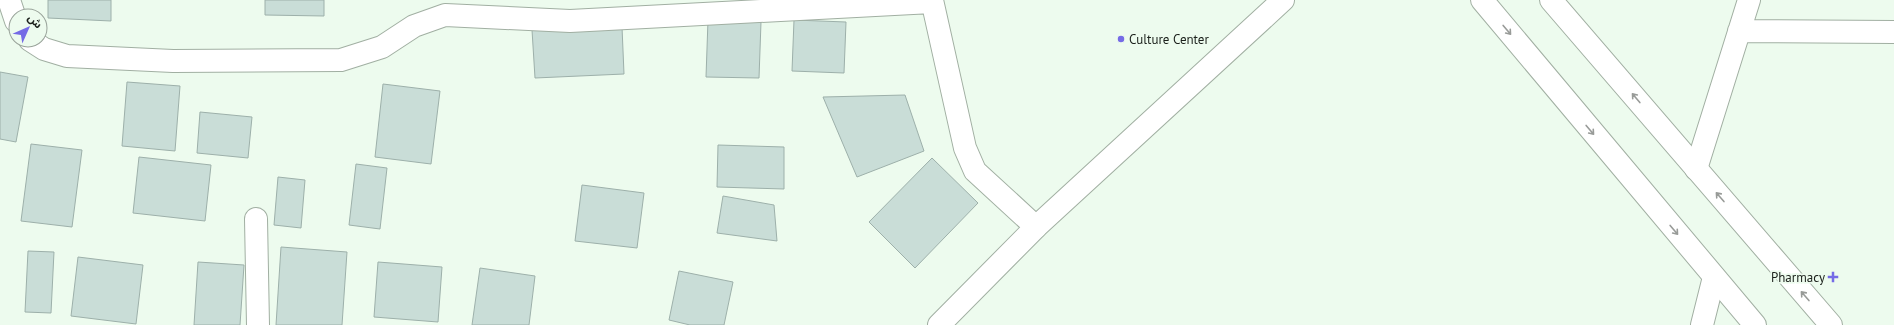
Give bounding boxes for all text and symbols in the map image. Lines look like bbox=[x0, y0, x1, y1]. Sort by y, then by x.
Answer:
north arrow bbox=[8, 8, 48, 48]
text: ش bbox=[25, 11, 45, 31]
one-way arrow bbox=[1502, 25, 1511, 35]
place label: Culture Center bbox=[1129, 31, 1209, 48]
marker: Culture Center bbox=[1116, 34, 1126, 44]
one-way arrow bbox=[1632, 93, 1641, 104]
one-way arrow bbox=[1585, 125, 1594, 136]
one-way arrow bbox=[1716, 192, 1725, 202]
one-way arrow bbox=[1669, 224, 1678, 235]
place label: Pharmacy bbox=[1771, 269, 1825, 286]
marker: Pharmacy bbox=[1828, 272, 1838, 282]
one-way arrow bbox=[1801, 290, 1810, 301]

